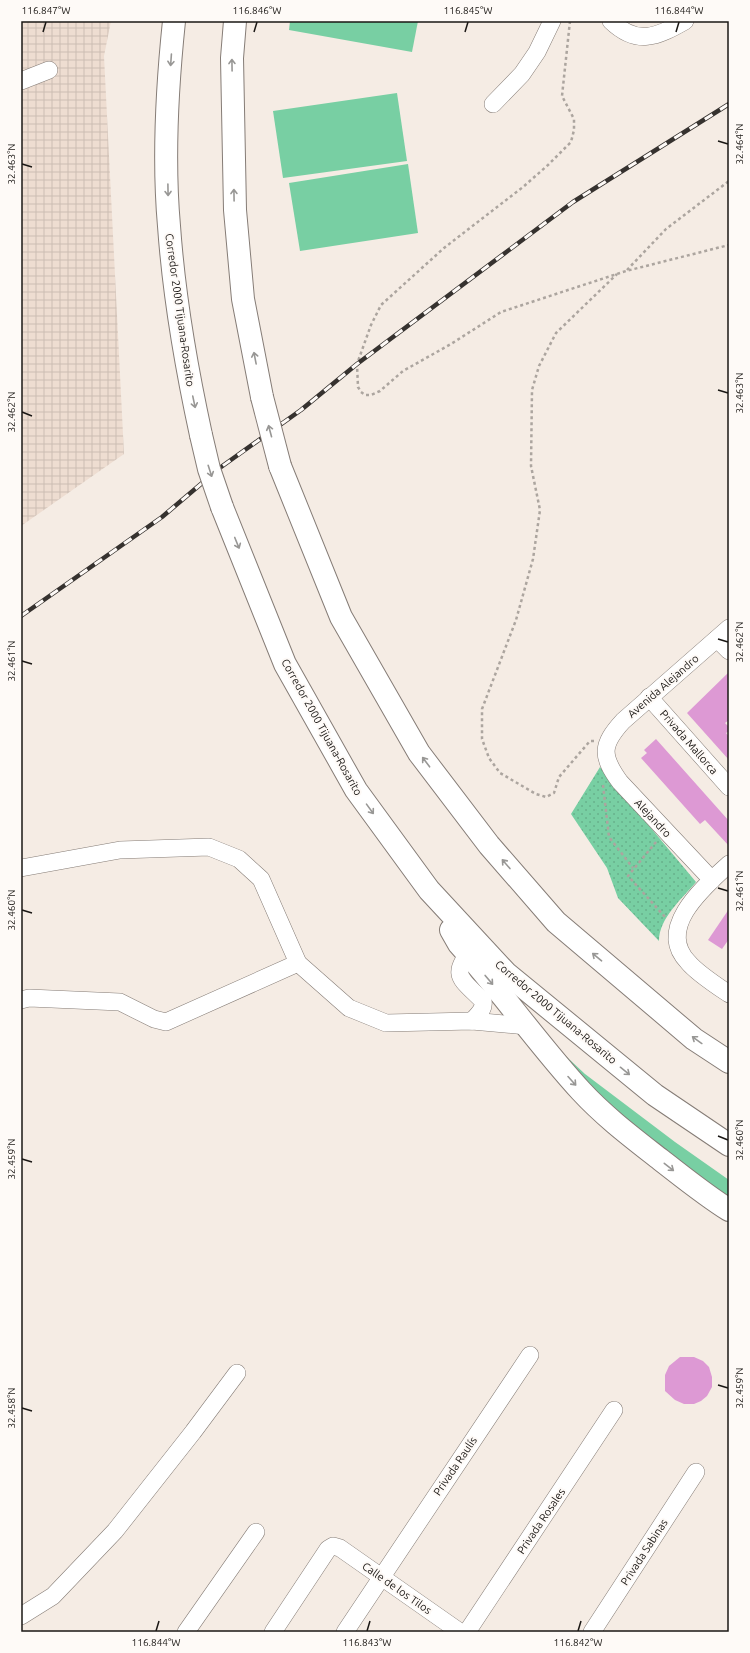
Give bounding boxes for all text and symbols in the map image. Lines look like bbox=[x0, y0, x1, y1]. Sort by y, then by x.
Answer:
text: 116.847°W bbox=[22, 5, 70, 16]
text: 116.846°W bbox=[233, 5, 281, 16]
text: 116.845°W bbox=[444, 5, 492, 16]
text: 116.844°W bbox=[655, 5, 703, 16]
one-way arrow bbox=[167, 53, 174, 66]
one-way arrow bbox=[228, 59, 236, 72]
text: 32.464°N bbox=[734, 123, 745, 165]
text: 32.463°N bbox=[6, 143, 17, 185]
one-way arrow bbox=[164, 183, 171, 196]
one-way arrow bbox=[231, 189, 238, 202]
street label: Corredor 2000 Tijuana-Rosarito bbox=[163, 233, 197, 387]
one-way arrow bbox=[250, 352, 258, 365]
text: 32.463°N bbox=[734, 372, 745, 414]
text: 32.462°N bbox=[6, 391, 17, 433]
one-way arrow bbox=[190, 395, 198, 408]
one-way arrow bbox=[266, 425, 274, 438]
one-way arrow bbox=[207, 465, 214, 478]
one-way arrow bbox=[233, 536, 241, 548]
text: 32.462°N bbox=[734, 621, 745, 663]
text: 32.461°N bbox=[6, 640, 17, 682]
street label: Avenida Alejandro bbox=[625, 652, 701, 720]
street label: Corredor 2000 Tijuana-Rosarito bbox=[279, 657, 365, 797]
street label: Privada Mallorca bbox=[658, 707, 720, 777]
one-way arrow bbox=[422, 757, 430, 768]
street label: Alejandro bbox=[632, 796, 674, 840]
one-way arrow bbox=[366, 803, 374, 814]
one-way arrow bbox=[502, 859, 511, 870]
text: 32.461°N bbox=[734, 870, 745, 912]
text: 32.460°N bbox=[6, 889, 17, 931]
one-way arrow bbox=[592, 952, 603, 961]
street label: Corredor 2000 Tijuana-Rosarito bbox=[493, 958, 619, 1066]
one-way arrow bbox=[485, 975, 494, 986]
one-way arrow bbox=[692, 1036, 703, 1044]
one-way arrow bbox=[620, 1066, 630, 1075]
one-way arrow bbox=[567, 1076, 577, 1086]
text: 32.460°N bbox=[734, 1119, 745, 1161]
text: 32.459°N bbox=[6, 1138, 17, 1180]
one-way arrow bbox=[664, 1162, 675, 1171]
text: 32.459°N bbox=[734, 1367, 745, 1409]
text: 32.458°N bbox=[6, 1387, 17, 1429]
street label: Privada Raulís bbox=[431, 1434, 479, 1498]
street label: Privada Rosales bbox=[515, 1486, 567, 1556]
street label: Privada Sabinas bbox=[618, 1517, 670, 1587]
street label: Calle de los Tilos bbox=[360, 1560, 434, 1616]
text: 116.844°W bbox=[132, 1637, 180, 1648]
text: 116.843°W bbox=[343, 1637, 391, 1648]
text: 116.842°W bbox=[554, 1637, 602, 1648]

